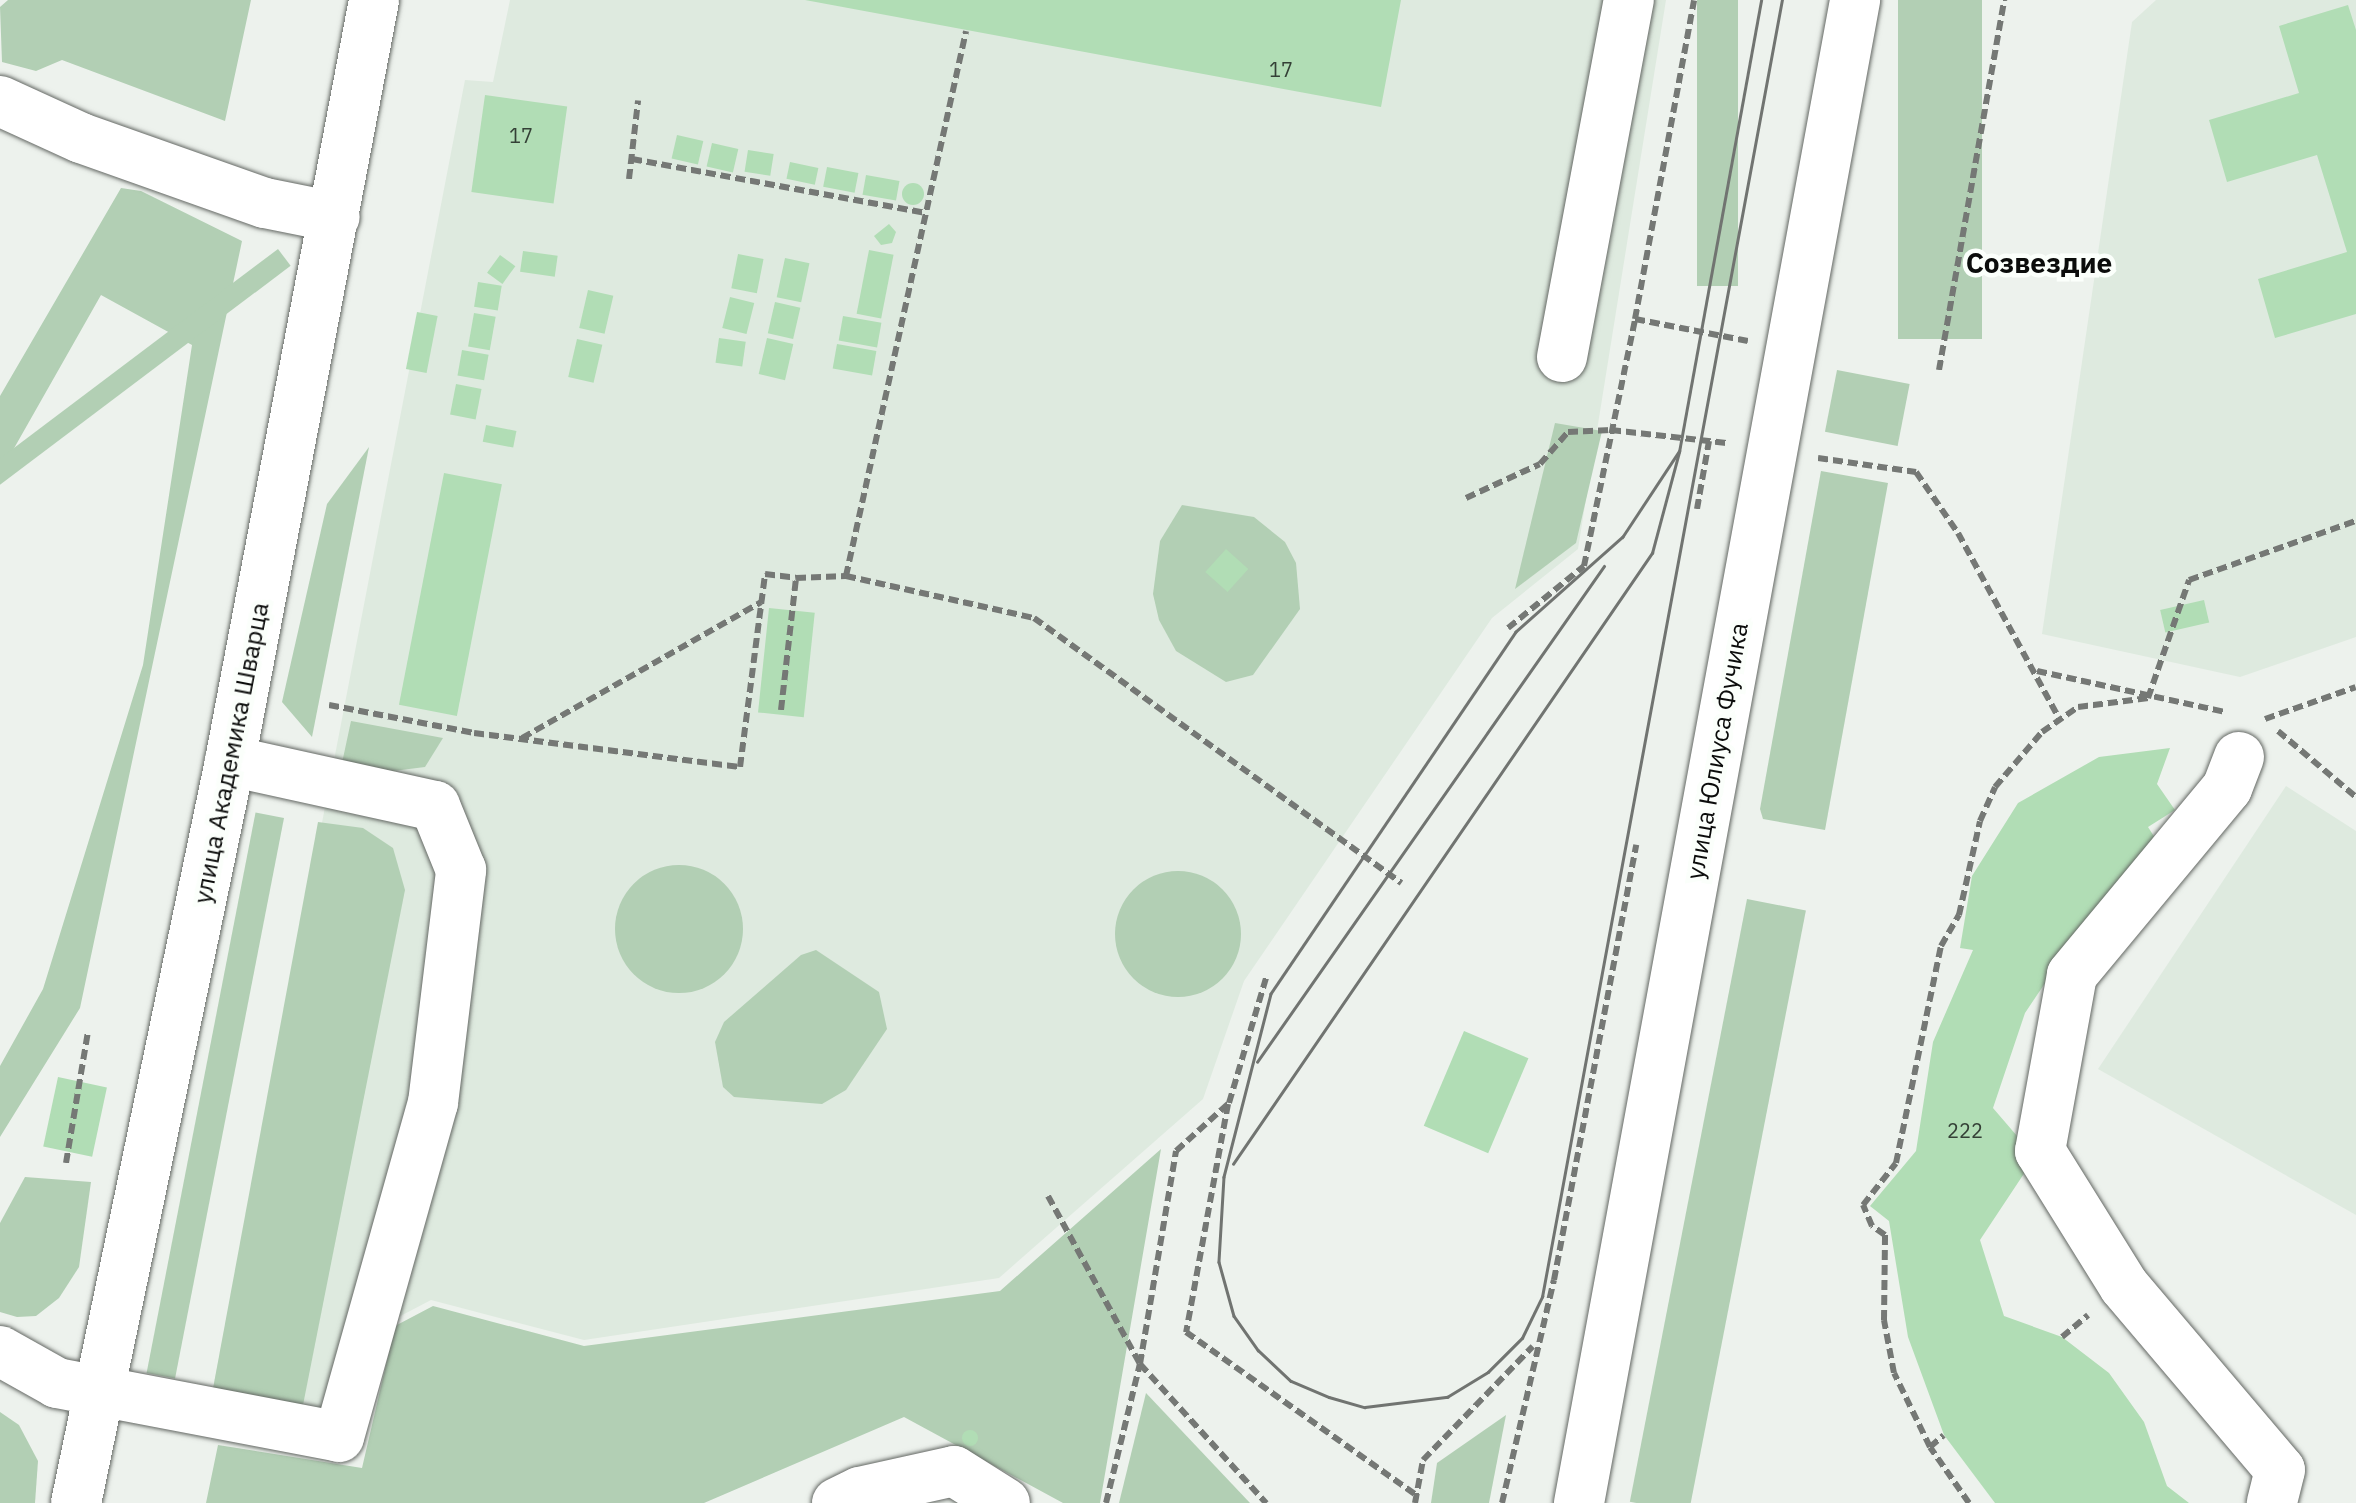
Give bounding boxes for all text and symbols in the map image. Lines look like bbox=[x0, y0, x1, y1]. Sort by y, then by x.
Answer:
house number: 17 bbox=[1269, 57, 1293, 81]
house number: 17 bbox=[509, 123, 533, 147]
district label: Созвездие bbox=[1966, 246, 2112, 280]
street label: улица Академика Шварца bbox=[187, 600, 275, 906]
street label: улица Юлиуса Фучика bbox=[1680, 620, 1754, 882]
house number: 222 bbox=[1947, 1118, 1983, 1142]

